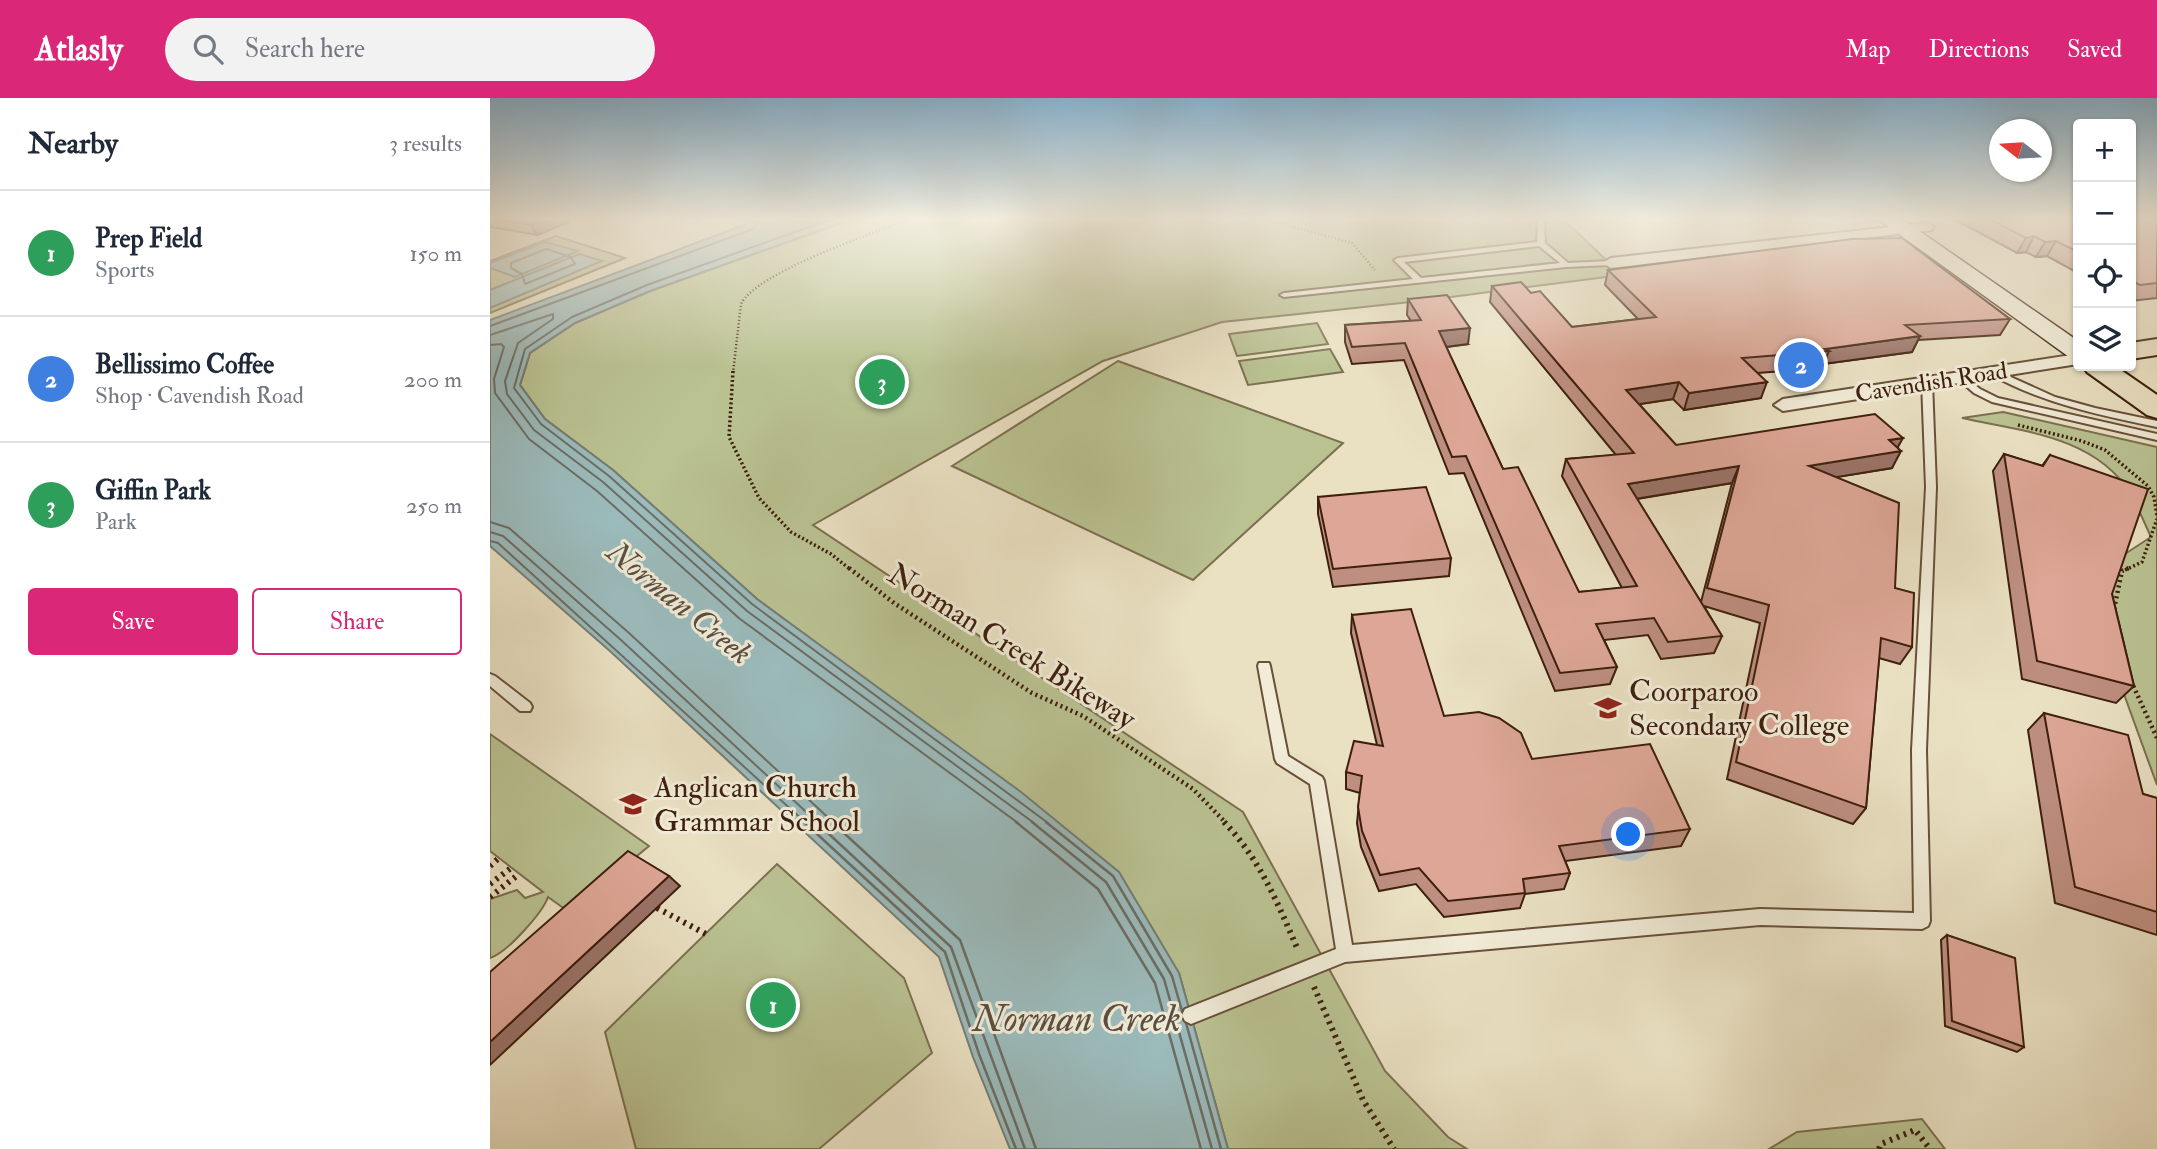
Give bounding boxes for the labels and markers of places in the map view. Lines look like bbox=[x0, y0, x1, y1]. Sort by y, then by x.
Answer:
pin: 2 bbox=[1778, 339, 1824, 391]
pin: 3 bbox=[859, 356, 905, 408]
place label: Coorparoo Secondary College bbox=[1629, 673, 1849, 744]
school or university icon: Coorparoo Secondary College bbox=[1593, 693, 1623, 723]
place label: Anglican Church Grammar School bbox=[653, 769, 860, 840]
school or university icon: Anglican Church Grammar School bbox=[618, 789, 648, 819]
pin: 1 bbox=[750, 979, 796, 1031]

